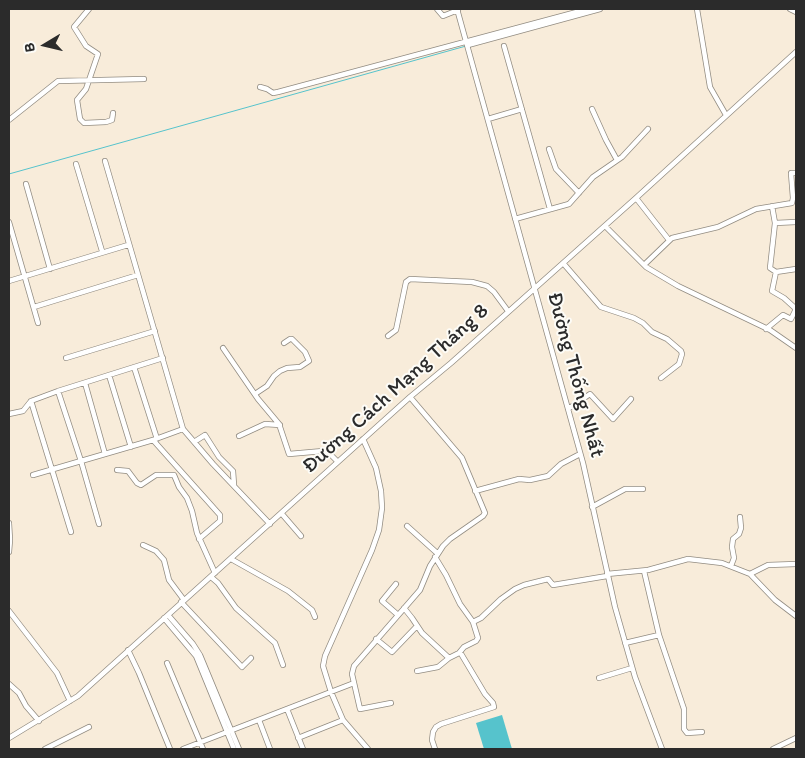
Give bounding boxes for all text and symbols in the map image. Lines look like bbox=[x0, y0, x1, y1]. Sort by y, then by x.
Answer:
north arrow bbox=[20, 20, 70, 70]
text: B bbox=[21, 42, 39, 53]
street label: Đường Thống Nhất bbox=[541, 290, 609, 460]
street label: Đường Cách Mạng Tháng 8 bbox=[298, 299, 494, 479]

